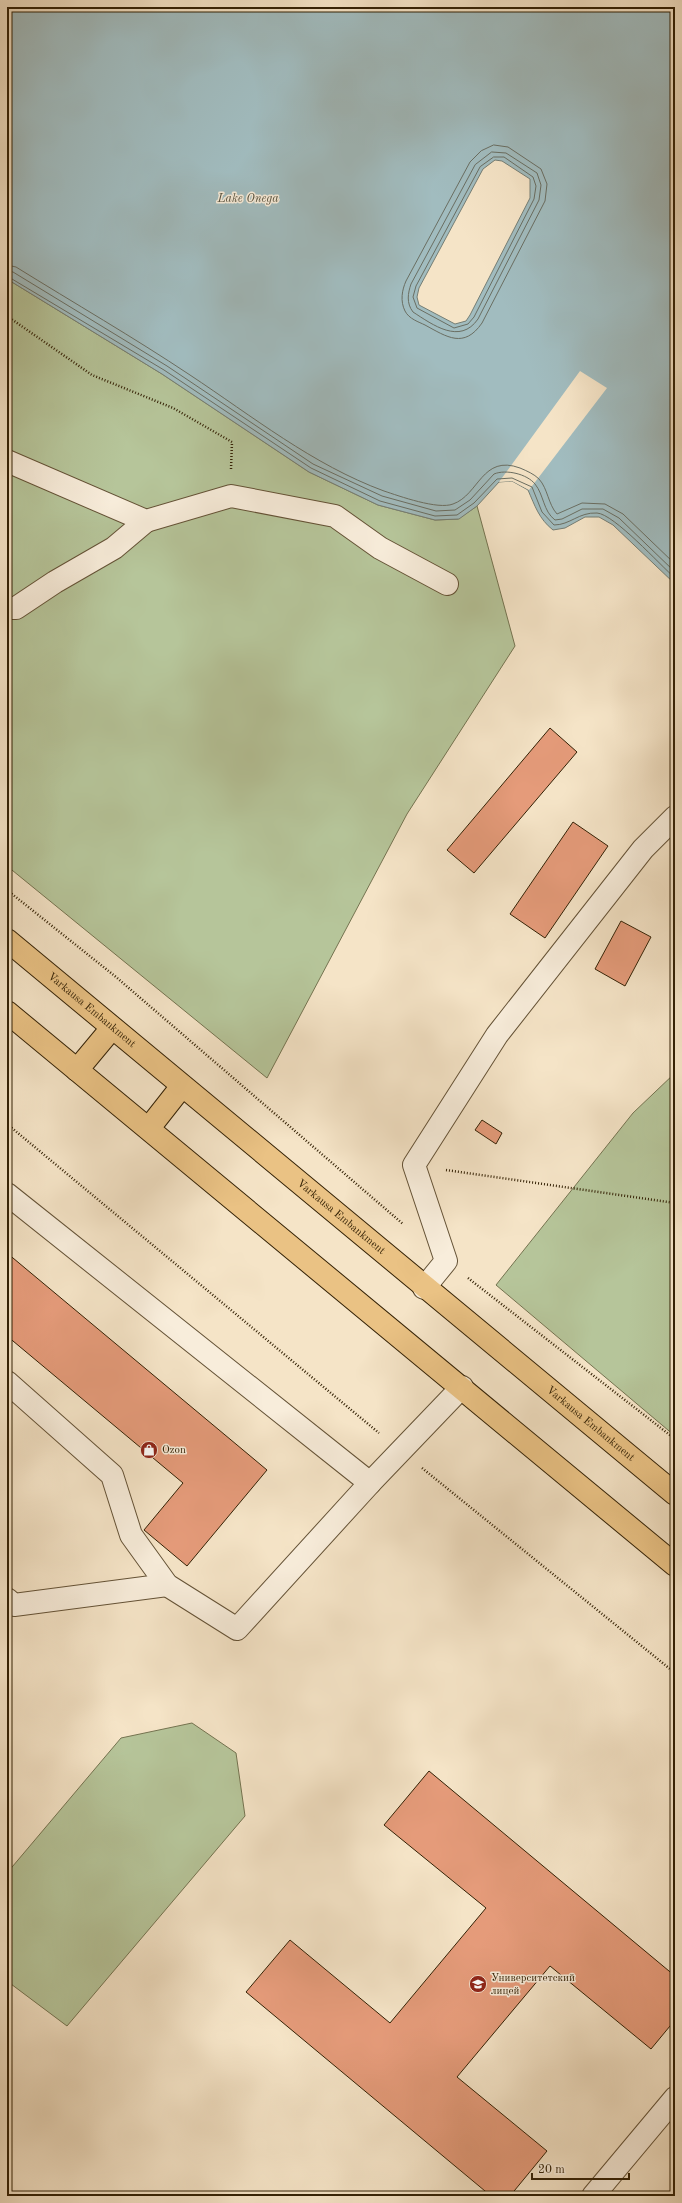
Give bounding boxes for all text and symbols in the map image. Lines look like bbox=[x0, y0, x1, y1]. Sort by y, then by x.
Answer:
water label: Lake Onega bbox=[216, 193, 279, 205]
street label: Varkausa Embankment bbox=[46, 971, 138, 1050]
street label: Varkausa Embankment bbox=[295, 1178, 387, 1257]
street label: Varkausa Embankment bbox=[544, 1384, 637, 1464]
shop icon: Ozon bbox=[139, 1440, 159, 1460]
place label: Ozon bbox=[162, 1445, 186, 1456]
place label: Университетский лицей bbox=[491, 1973, 575, 1997]
school or university icon: Университетский лицей bbox=[468, 1974, 488, 1994]
scale bar bbox=[532, 2155, 629, 2181]
text: 20 m bbox=[538, 2164, 565, 2176]

